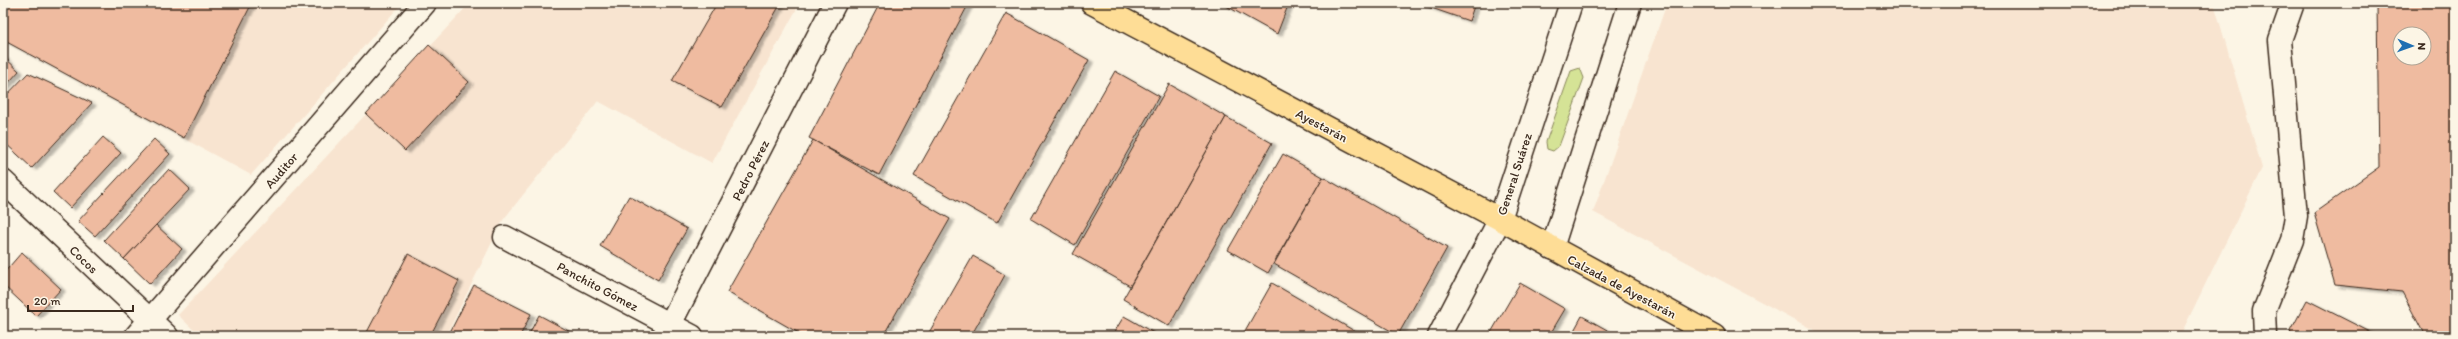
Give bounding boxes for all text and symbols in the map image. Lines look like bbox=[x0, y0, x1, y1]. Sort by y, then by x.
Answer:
north arrow bbox=[2392, 26, 2432, 66]
text: N bbox=[2415, 42, 2428, 50]
street label: Ayestarán bbox=[1293, 106, 1350, 145]
street label: General Suárez bbox=[1494, 131, 1535, 217]
street label: Pedro Pérez bbox=[729, 137, 772, 203]
street label: Auditor bbox=[262, 149, 302, 191]
street label: Cocos bbox=[66, 242, 101, 277]
street label: Calzada de Ayestarán bbox=[1565, 251, 1679, 322]
street label: Panchito Gómez bbox=[554, 259, 641, 314]
scale bar bbox=[28, 287, 133, 313]
text: 20 m bbox=[34, 294, 61, 308]

